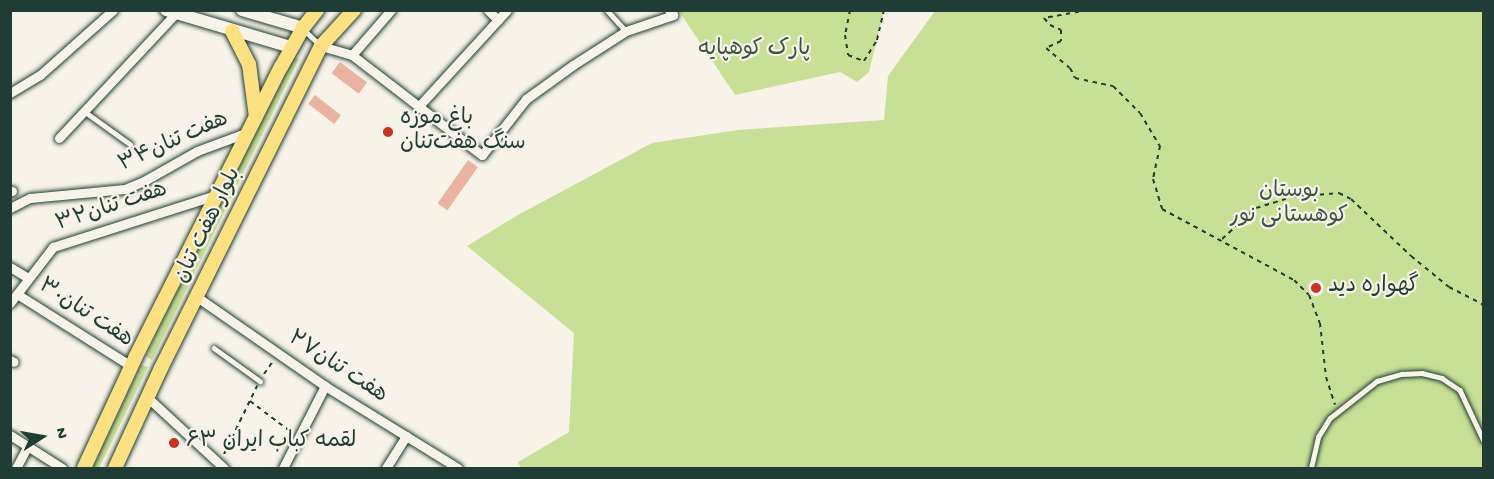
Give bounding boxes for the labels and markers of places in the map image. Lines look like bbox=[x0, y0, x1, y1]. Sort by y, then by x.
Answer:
place label: باغ‌ موزه سنگ هفت‌تنان bbox=[400, 106, 526, 158]
marker: باغ‌ موزه سنگ هفت‌تنان bbox=[381, 125, 395, 139]
place label: گهواره دید bbox=[1328, 275, 1419, 301]
marker: گهواره دید bbox=[1309, 281, 1323, 295]
place label: لقمه کباب ایران ۶۳ bbox=[186, 430, 356, 456]
marker: لقمه کباب ایران ۶۳ bbox=[167, 436, 181, 450]

